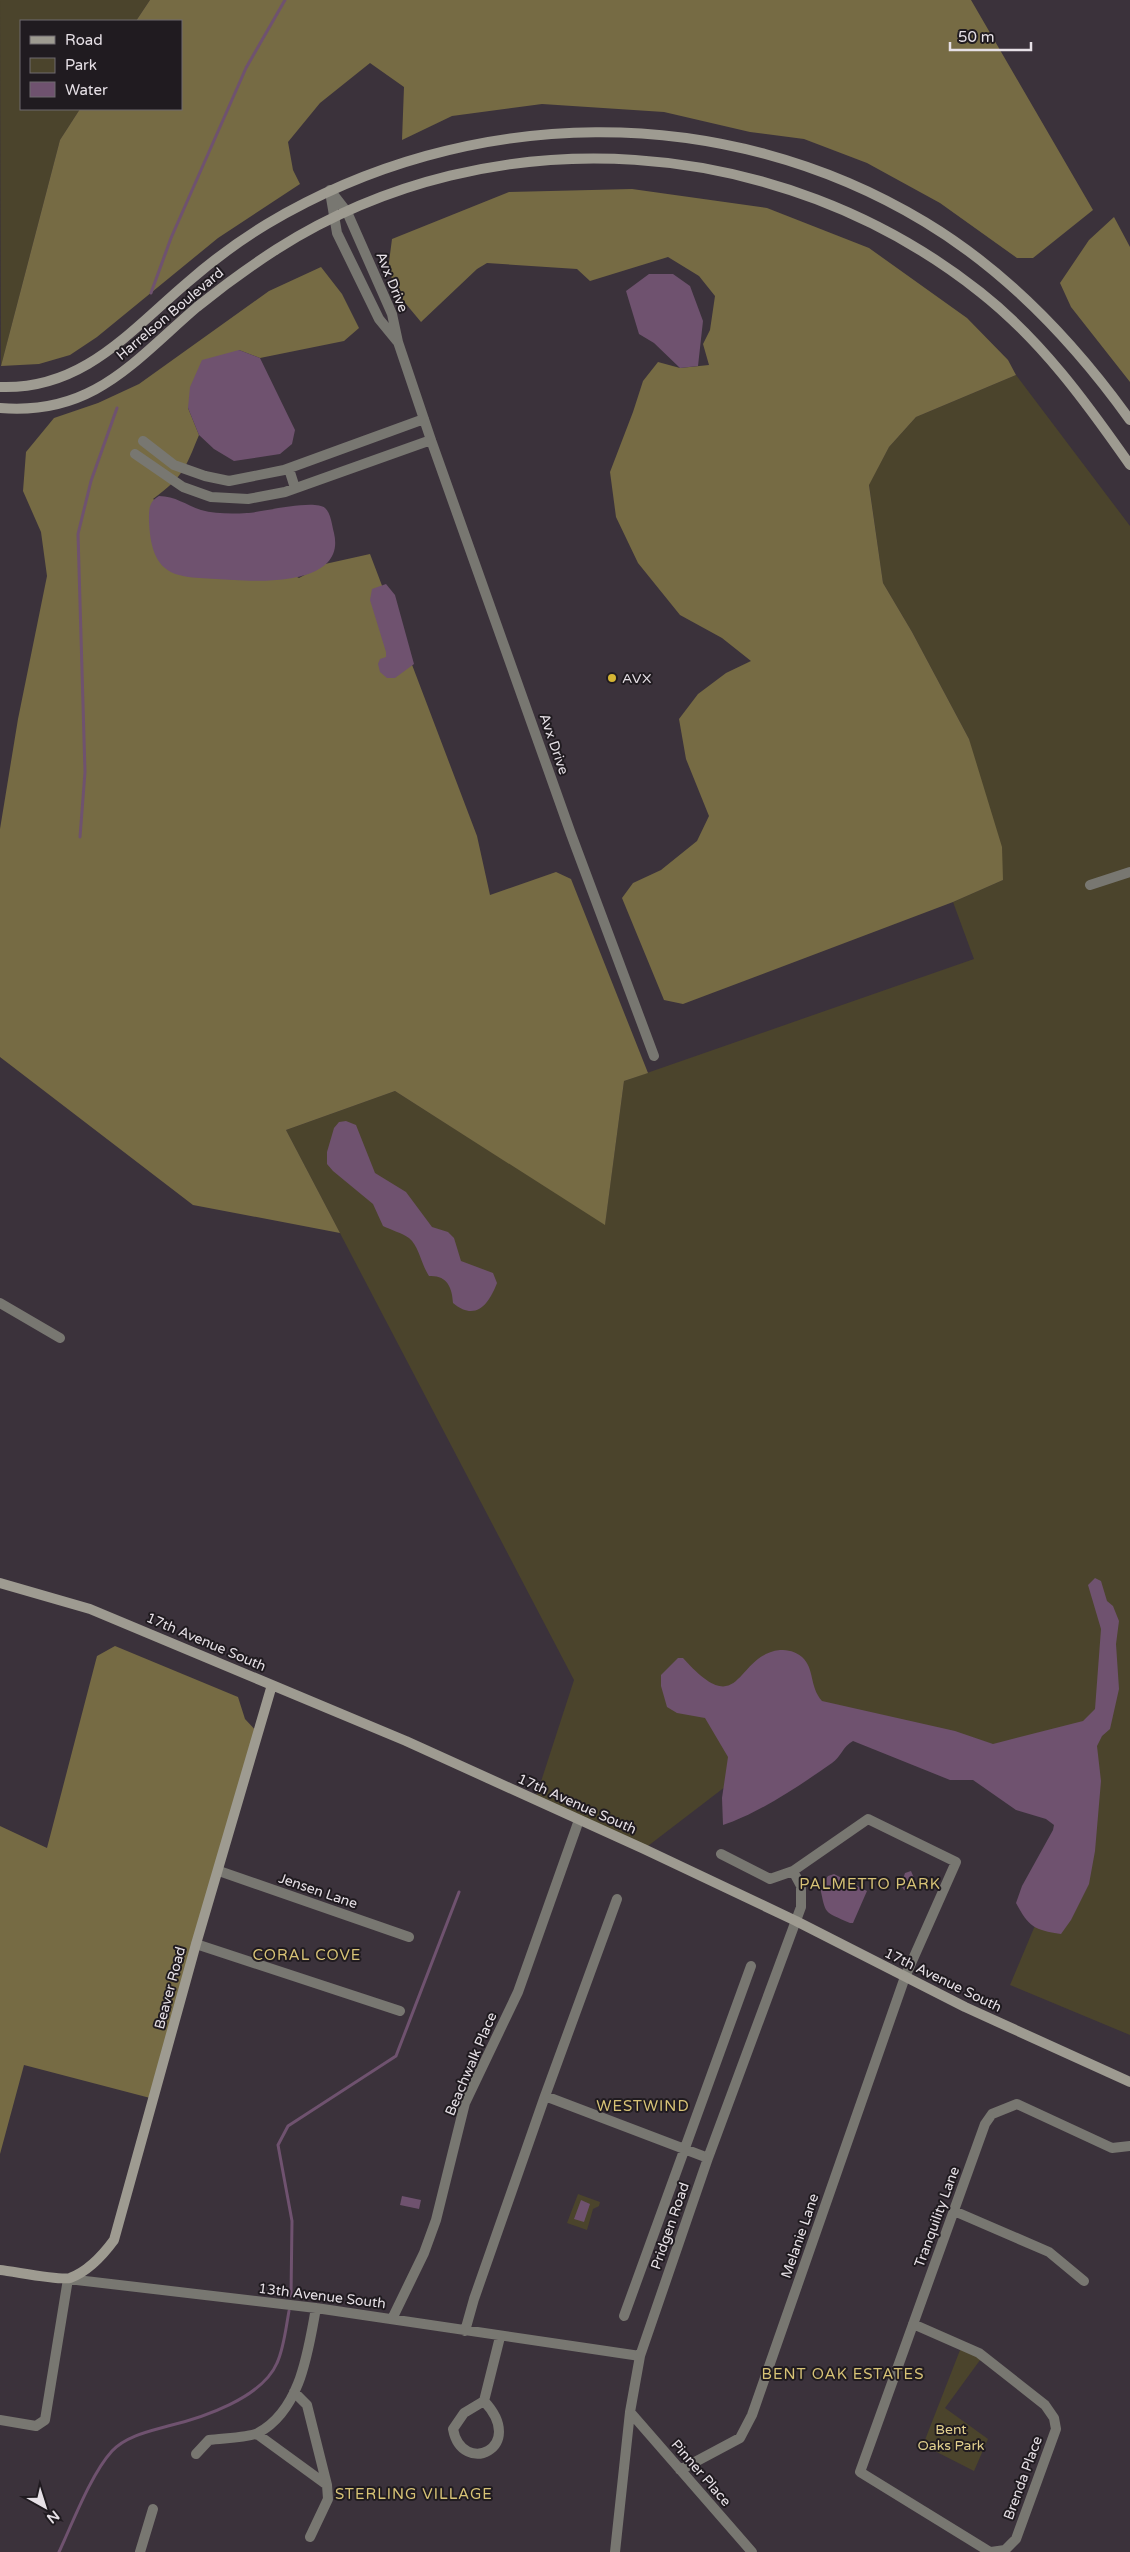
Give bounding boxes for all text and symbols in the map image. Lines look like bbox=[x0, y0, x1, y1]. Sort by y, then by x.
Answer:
legend bbox=[20, 20, 182, 110]
scale bar bbox=[950, 20, 1031, 52]
text: 50 m bbox=[958, 28, 995, 46]
text: Road bbox=[65, 31, 103, 49]
text: Park bbox=[65, 56, 97, 74]
text: Water bbox=[65, 81, 108, 99]
street label: Avx Drive bbox=[372, 249, 412, 315]
street label: Harrelson Boulevard bbox=[113, 264, 227, 364]
place label: AVX bbox=[622, 670, 651, 687]
marker: AVX bbox=[606, 672, 618, 684]
street label: Avx Drive bbox=[536, 711, 572, 777]
street label: 17th Avenue South bbox=[144, 1609, 268, 1675]
street label: 17th Avenue South bbox=[515, 1770, 639, 1838]
street label: Jensen Lane bbox=[276, 1870, 360, 1912]
district label: PALMETTO PARK bbox=[799, 1875, 941, 1893]
street label: 17th Avenue South bbox=[882, 1944, 1004, 2016]
street label: Beaver Road bbox=[151, 1945, 189, 2031]
district label: CORAL COVE bbox=[253, 1946, 361, 1964]
street label: Beachwalk Place bbox=[442, 2010, 501, 2118]
district label: WESTWIND bbox=[596, 2097, 690, 2115]
street label: Tranquility Lane bbox=[911, 2164, 963, 2270]
street label: Pridgen Road bbox=[647, 2180, 693, 2272]
street label: Melanie Lane bbox=[778, 2191, 822, 2281]
street label: 13th Avenue South bbox=[257, 2280, 387, 2312]
district label: BENT OAK ESTATES bbox=[762, 2365, 924, 2383]
park label: Bent Oaks Park bbox=[918, 2421, 985, 2454]
street label: Brenda Place bbox=[1000, 2434, 1046, 2522]
street label: Pinner Place bbox=[667, 2436, 735, 2510]
north arrow bbox=[20, 2482, 70, 2532]
district label: STERLING VILLAGE bbox=[335, 2485, 493, 2503]
text: N bbox=[43, 2507, 63, 2527]

